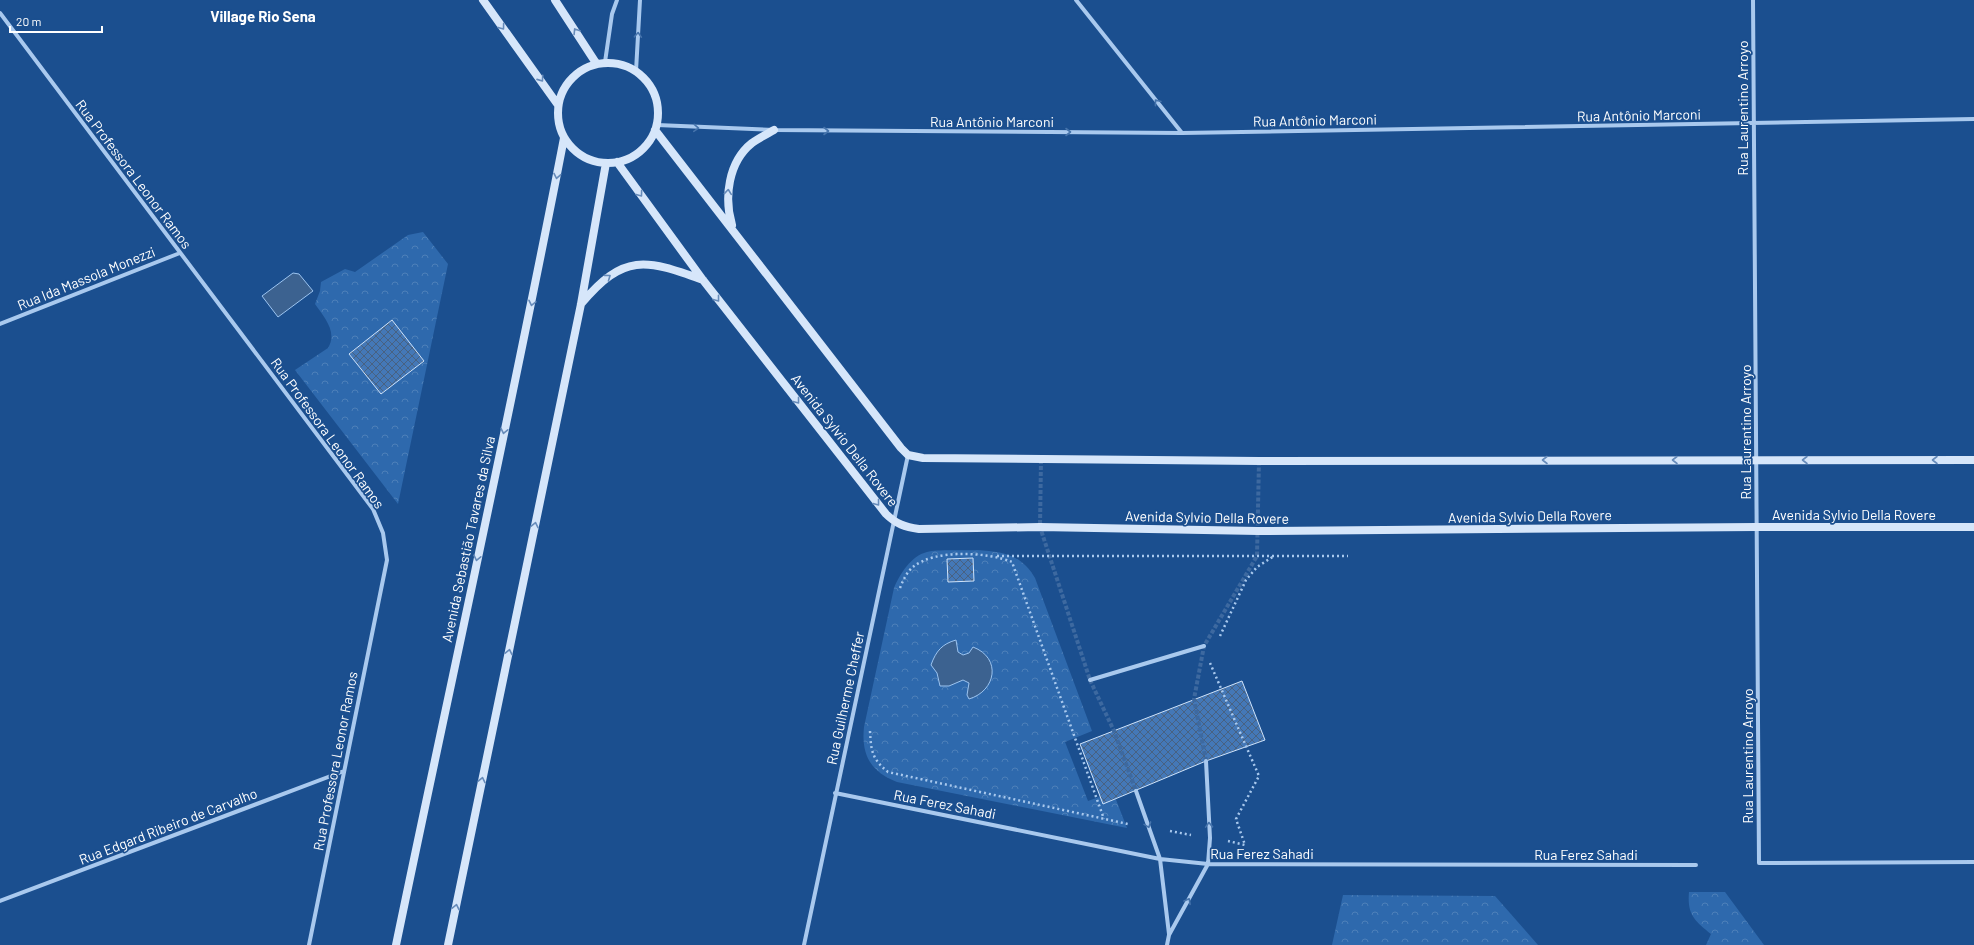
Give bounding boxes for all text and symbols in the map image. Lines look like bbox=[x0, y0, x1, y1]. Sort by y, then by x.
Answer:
district label: Village Rio Sena bbox=[210, 7, 316, 25]
scale bar bbox=[10, 8, 102, 34]
text: 20 m bbox=[16, 14, 42, 28]
one-way arrow bbox=[498, 23, 505, 30]
one-way arrow bbox=[574, 28, 581, 35]
one-way arrow bbox=[634, 32, 643, 38]
street label: Rua Laurentino Arroyo bbox=[1734, 40, 1751, 176]
one-way arrow bbox=[536, 75, 544, 82]
street label: Rua Professora Leonor Ramos bbox=[72, 96, 196, 252]
one-way arrow bbox=[1155, 100, 1162, 107]
street label: Rua Antônio Marconi bbox=[1577, 105, 1701, 125]
street label: Rua Antônio Marconi bbox=[1253, 110, 1377, 130]
street label: Rua Antônio Marconi bbox=[930, 113, 1054, 130]
one-way arrow bbox=[693, 123, 699, 132]
one-way arrow bbox=[823, 127, 829, 135]
one-way arrow bbox=[1065, 128, 1071, 136]
one-way arrow bbox=[553, 173, 562, 179]
one-way arrow bbox=[724, 189, 733, 195]
one-way arrow bbox=[635, 190, 643, 197]
street label: Rua Ida Massola Monezzi bbox=[15, 243, 157, 313]
one-way arrow bbox=[604, 274, 611, 282]
one-way arrow bbox=[713, 294, 720, 301]
one-way arrow bbox=[528, 300, 536, 307]
street label: Rua Professora Leonor Ramos bbox=[268, 354, 389, 512]
street label: Rua Laurentino Arroyo bbox=[1737, 364, 1754, 500]
street label: Avenida Sylvio Della Rovere bbox=[788, 370, 902, 510]
one-way arrow bbox=[793, 397, 800, 404]
one-way arrow bbox=[501, 427, 509, 434]
street label: Avenida Sebastião Tavares da Silva bbox=[438, 434, 498, 644]
one-way arrow bbox=[1542, 456, 1548, 464]
one-way arrow bbox=[1672, 456, 1678, 464]
one-way arrow bbox=[1802, 456, 1808, 464]
one-way arrow bbox=[1932, 456, 1938, 464]
one-way arrow bbox=[873, 499, 880, 506]
street label: Avenida Sylvio Della Rovere bbox=[1448, 506, 1612, 526]
street label: Avenida Sylvio Della Rovere bbox=[1772, 506, 1936, 523]
street label: Avenida Sylvio Della Rovere bbox=[1125, 507, 1289, 527]
one-way arrow bbox=[531, 522, 539, 528]
one-way arrow bbox=[473, 554, 481, 561]
street label: Rua Guilherme Cheffer bbox=[823, 630, 867, 766]
one-way arrow bbox=[504, 649, 512, 655]
street label: Rua Professora Leonor Ramos bbox=[309, 670, 361, 852]
street label: Rua Laurentino Arroyo bbox=[1739, 688, 1756, 824]
one-way arrow bbox=[478, 776, 486, 783]
street label: Rua Edgard Ribeiro de Carvalho bbox=[77, 784, 259, 868]
street label: Rua Ferez Sahadi bbox=[893, 786, 997, 822]
one-way arrow bbox=[1143, 821, 1152, 828]
one-way arrow bbox=[1205, 822, 1214, 828]
street label: Rua Ferez Sahadi bbox=[1210, 845, 1314, 862]
street label: Rua Ferez Sahadi bbox=[1534, 846, 1638, 863]
one-way arrow bbox=[1183, 897, 1191, 905]
one-way arrow bbox=[451, 904, 460, 910]

